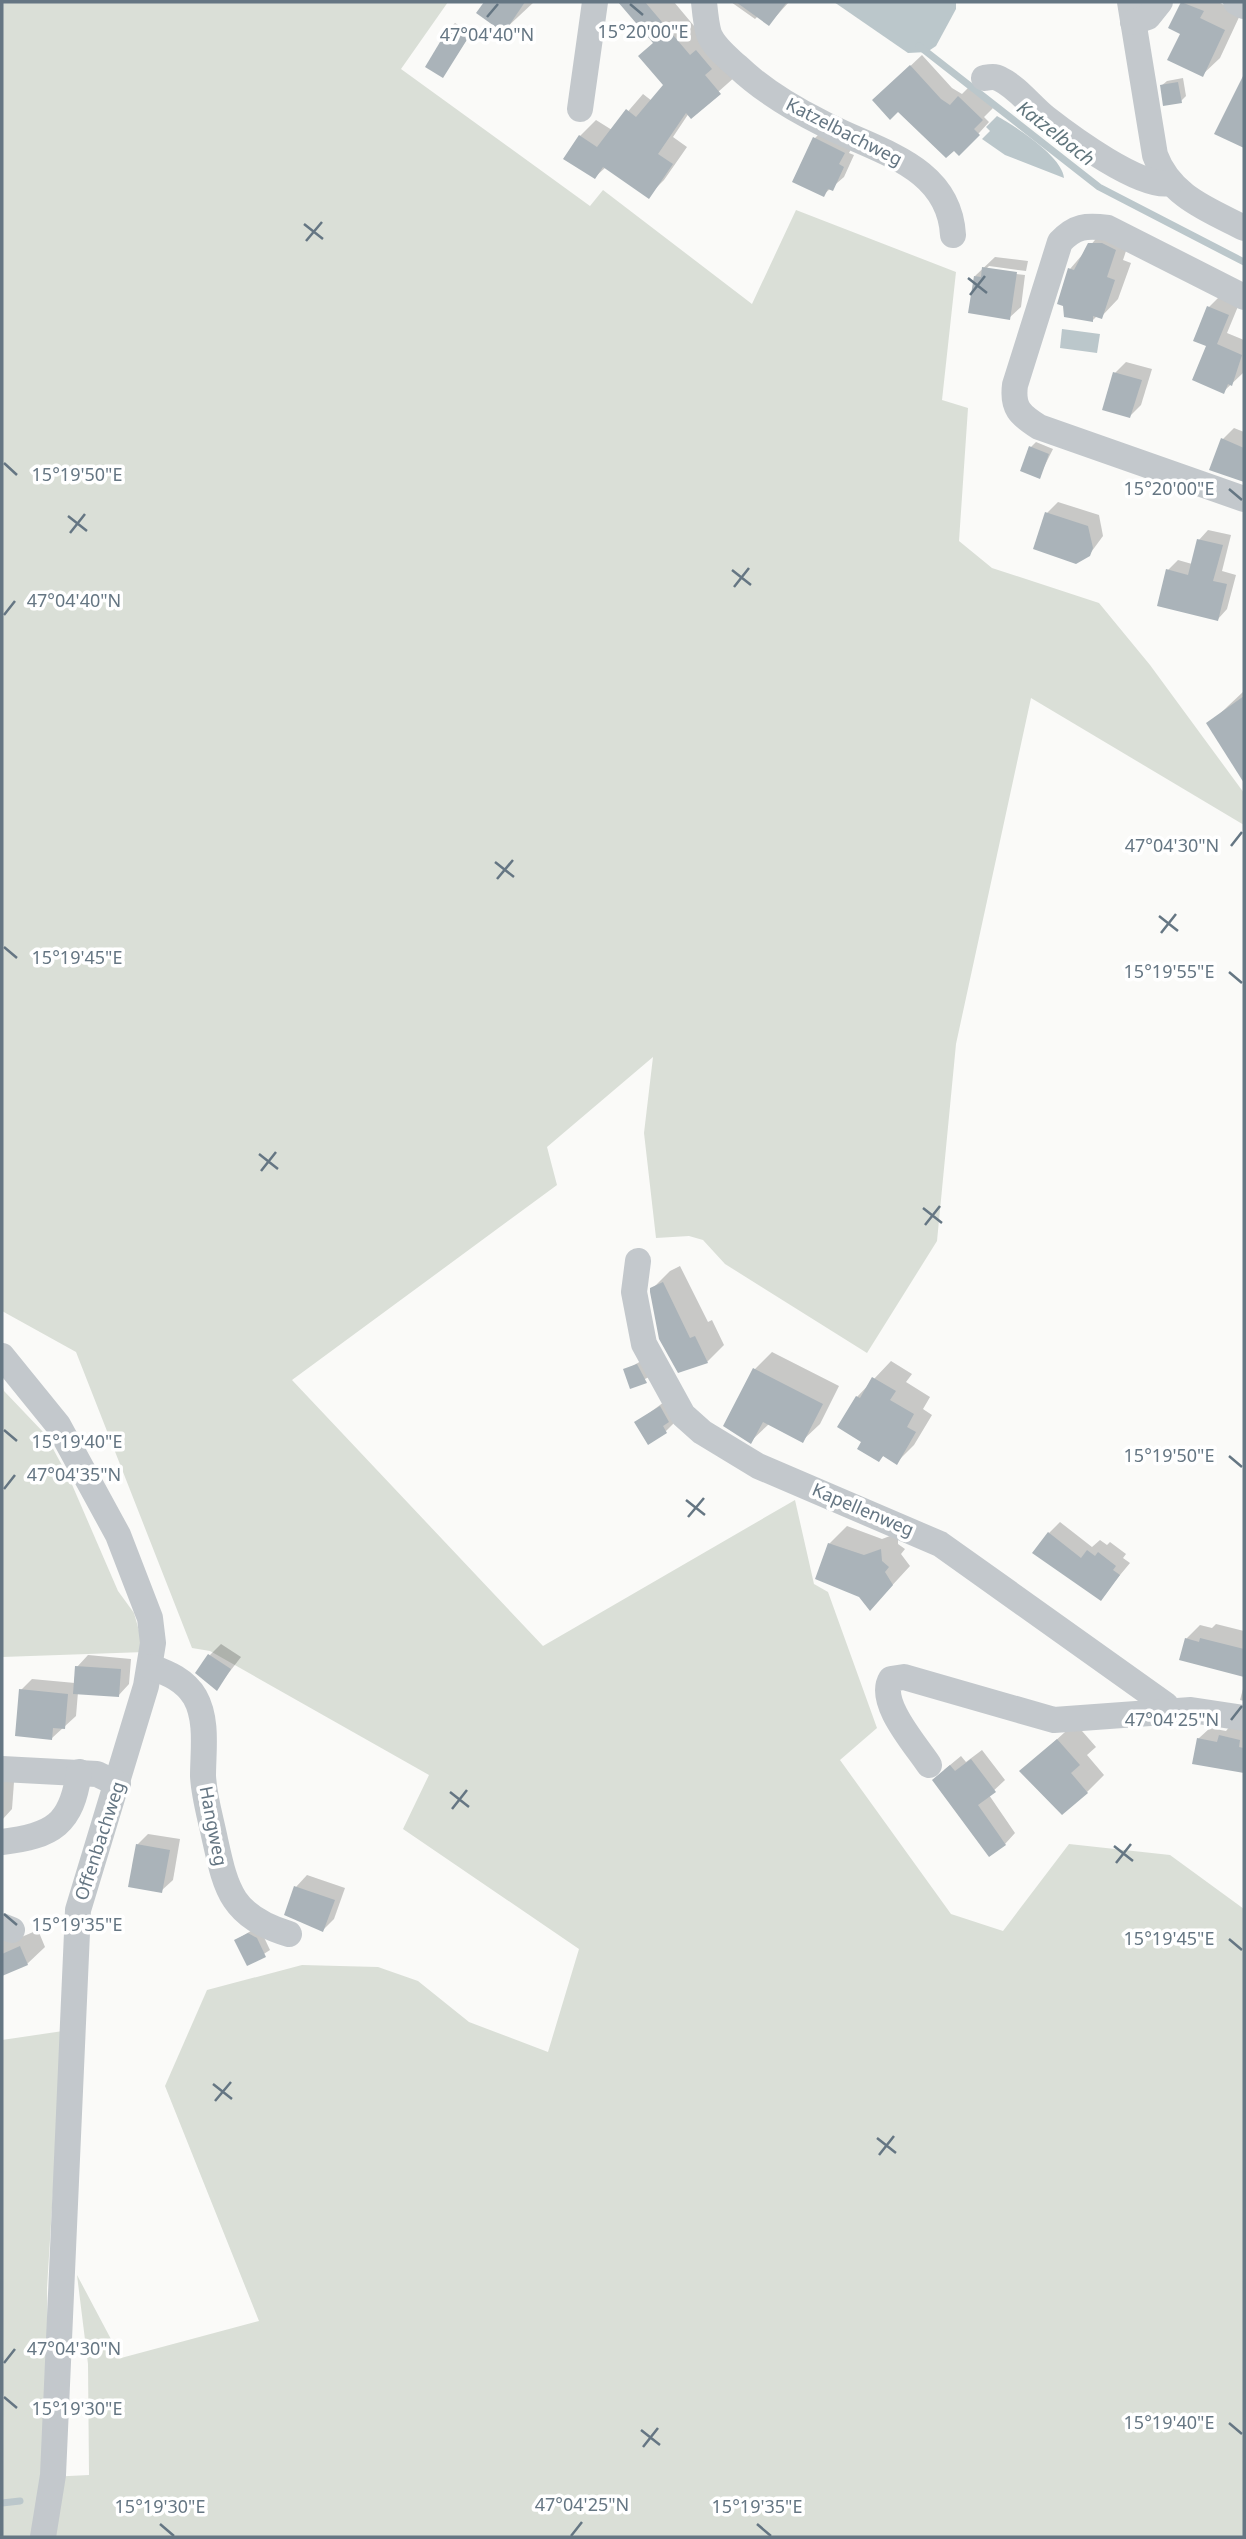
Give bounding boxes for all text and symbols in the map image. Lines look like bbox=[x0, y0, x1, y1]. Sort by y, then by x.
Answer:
text: 15°20'00"E bbox=[598, 19, 688, 43]
text: 47°04'40"N bbox=[440, 22, 534, 46]
street label: Katzelbachweg bbox=[782, 92, 907, 171]
water label: Katzelbach bbox=[1012, 94, 1100, 172]
text: 15°19'50"E bbox=[32, 462, 122, 486]
text: 15°20'00"E bbox=[1124, 476, 1214, 500]
text: 47°04'40"N bbox=[27, 588, 121, 612]
text: 47°04'30"N bbox=[1125, 833, 1219, 857]
text: 15°19'45"E bbox=[32, 945, 122, 969]
text: 15°19'55"E bbox=[1124, 959, 1214, 983]
text: 15°19'40"E bbox=[32, 1429, 122, 1453]
text: 15°19'50"E bbox=[1124, 1443, 1214, 1467]
text: 47°04'35"N bbox=[27, 1462, 121, 1486]
street label: Kapellenweg bbox=[809, 1477, 918, 1541]
text: 47°04'25"N bbox=[1125, 1707, 1219, 1731]
street label: Offenbachweg bbox=[68, 1778, 130, 1903]
street label: Hangweg bbox=[194, 1784, 233, 1868]
text: 15°19'35"E bbox=[32, 1912, 122, 1936]
text: 15°19'45"E bbox=[1124, 1926, 1214, 1950]
text: 47°04'30"N bbox=[27, 2336, 121, 2360]
text: 15°19'30"E bbox=[32, 2396, 122, 2420]
text: 15°19'40"E bbox=[1124, 2410, 1214, 2434]
text: 47°04'25"N bbox=[535, 2492, 629, 2516]
text: 15°19'30"E bbox=[115, 2494, 205, 2518]
text: 15°19'35"E bbox=[712, 2494, 802, 2518]

